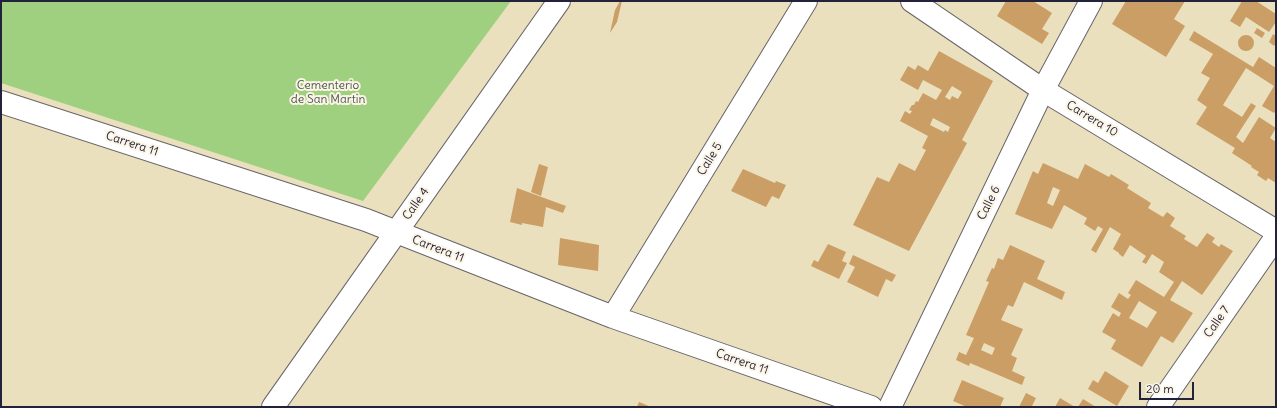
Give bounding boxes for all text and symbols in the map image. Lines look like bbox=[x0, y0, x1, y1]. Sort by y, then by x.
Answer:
park label: Cementerio de San Martin bbox=[291, 79, 365, 107]
street label: Carrera 10 bbox=[1064, 98, 1120, 140]
street label: Carrera 11 bbox=[104, 129, 160, 159]
street label: Calle 5 bbox=[694, 140, 726, 178]
street label: Calle 6 bbox=[975, 184, 1003, 222]
street label: Calle 4 bbox=[400, 185, 432, 223]
street label: Carrera 11 bbox=[410, 233, 466, 265]
street label: Calle 7 bbox=[1201, 303, 1233, 341]
street label: Carrera 11 bbox=[714, 346, 770, 378]
scale bar bbox=[1141, 374, 1196, 400]
text: 20 m bbox=[1146, 381, 1174, 396]

